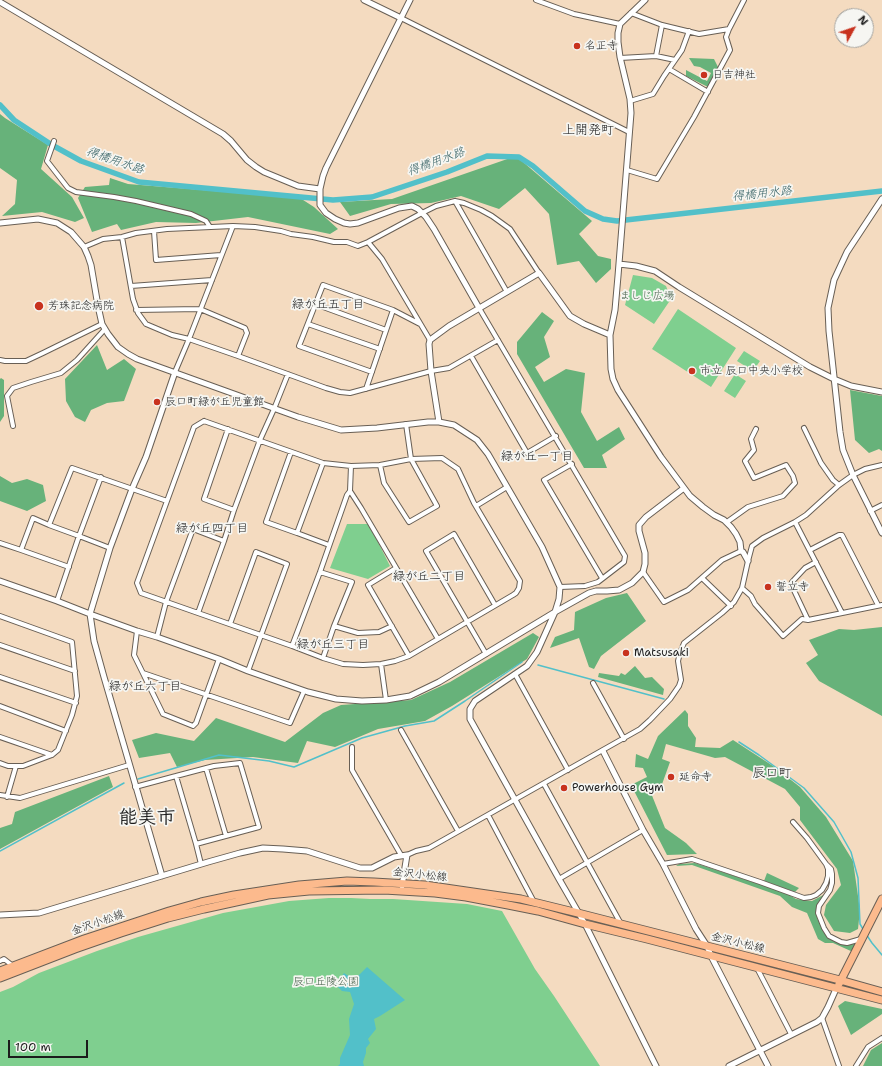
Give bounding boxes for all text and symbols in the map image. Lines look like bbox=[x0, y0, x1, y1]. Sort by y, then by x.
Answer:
north arrow bbox=[834, 8, 874, 48]
text: N bbox=[854, 12, 871, 29]
place label: 名正寺 bbox=[585, 39, 618, 53]
marker: 名正寺 bbox=[572, 41, 582, 51]
place label: 日吉神社 bbox=[712, 68, 756, 82]
marker: 日吉神社 bbox=[699, 70, 709, 80]
district label: 上開発町 bbox=[562, 123, 614, 139]
water label: 得橋用水路 bbox=[84, 144, 146, 178]
water label: 得橋用水路 bbox=[405, 145, 467, 179]
water label: 得橋用水路 bbox=[731, 184, 793, 204]
park label: ましじ広場 bbox=[620, 289, 674, 303]
district label: 緑が丘五丁目 bbox=[292, 298, 364, 312]
place label: 芳珠記念病院 bbox=[48, 299, 114, 313]
marker: 芳珠記念病院 bbox=[33, 300, 45, 312]
place label: 市立 辰口中央小学校 bbox=[700, 364, 803, 378]
marker: 市立 辰口中央小学校 bbox=[687, 366, 697, 376]
place label: 辰口町緑が丘児童館 bbox=[165, 395, 264, 409]
marker: 辰口町緑が丘児童館 bbox=[152, 397, 162, 407]
district label: 緑が丘一丁目 bbox=[501, 450, 573, 464]
district label: 緑が丘四丁目 bbox=[176, 522, 248, 536]
district label: 緑が丘二丁目 bbox=[393, 570, 465, 584]
place label: 誓立寺 bbox=[776, 580, 809, 594]
marker: 誓立寺 bbox=[763, 582, 773, 592]
district label: 緑が丘三丁目 bbox=[297, 638, 369, 652]
place label: Matsusaki bbox=[634, 646, 689, 660]
marker: Matsusaki bbox=[621, 648, 631, 658]
district label: 緑が丘六丁目 bbox=[109, 680, 181, 694]
district label: 辰口町 bbox=[753, 766, 791, 782]
place label: 延命寺 bbox=[679, 770, 712, 784]
marker: 延命寺 bbox=[666, 772, 676, 782]
place label: Powerhouse Gym bbox=[572, 781, 664, 795]
marker: Powerhouse Gym bbox=[559, 783, 569, 793]
district label: 能美市 bbox=[119, 807, 175, 829]
street label: 金沢小松線 bbox=[392, 866, 448, 884]
street label: 金沢小松線 bbox=[70, 908, 126, 938]
street label: 金沢小松線 bbox=[710, 930, 766, 956]
park label: 辰口丘陵公園 bbox=[293, 975, 359, 989]
scale bar bbox=[10, 1032, 90, 1058]
text: 100 m bbox=[15, 1039, 51, 1055]

